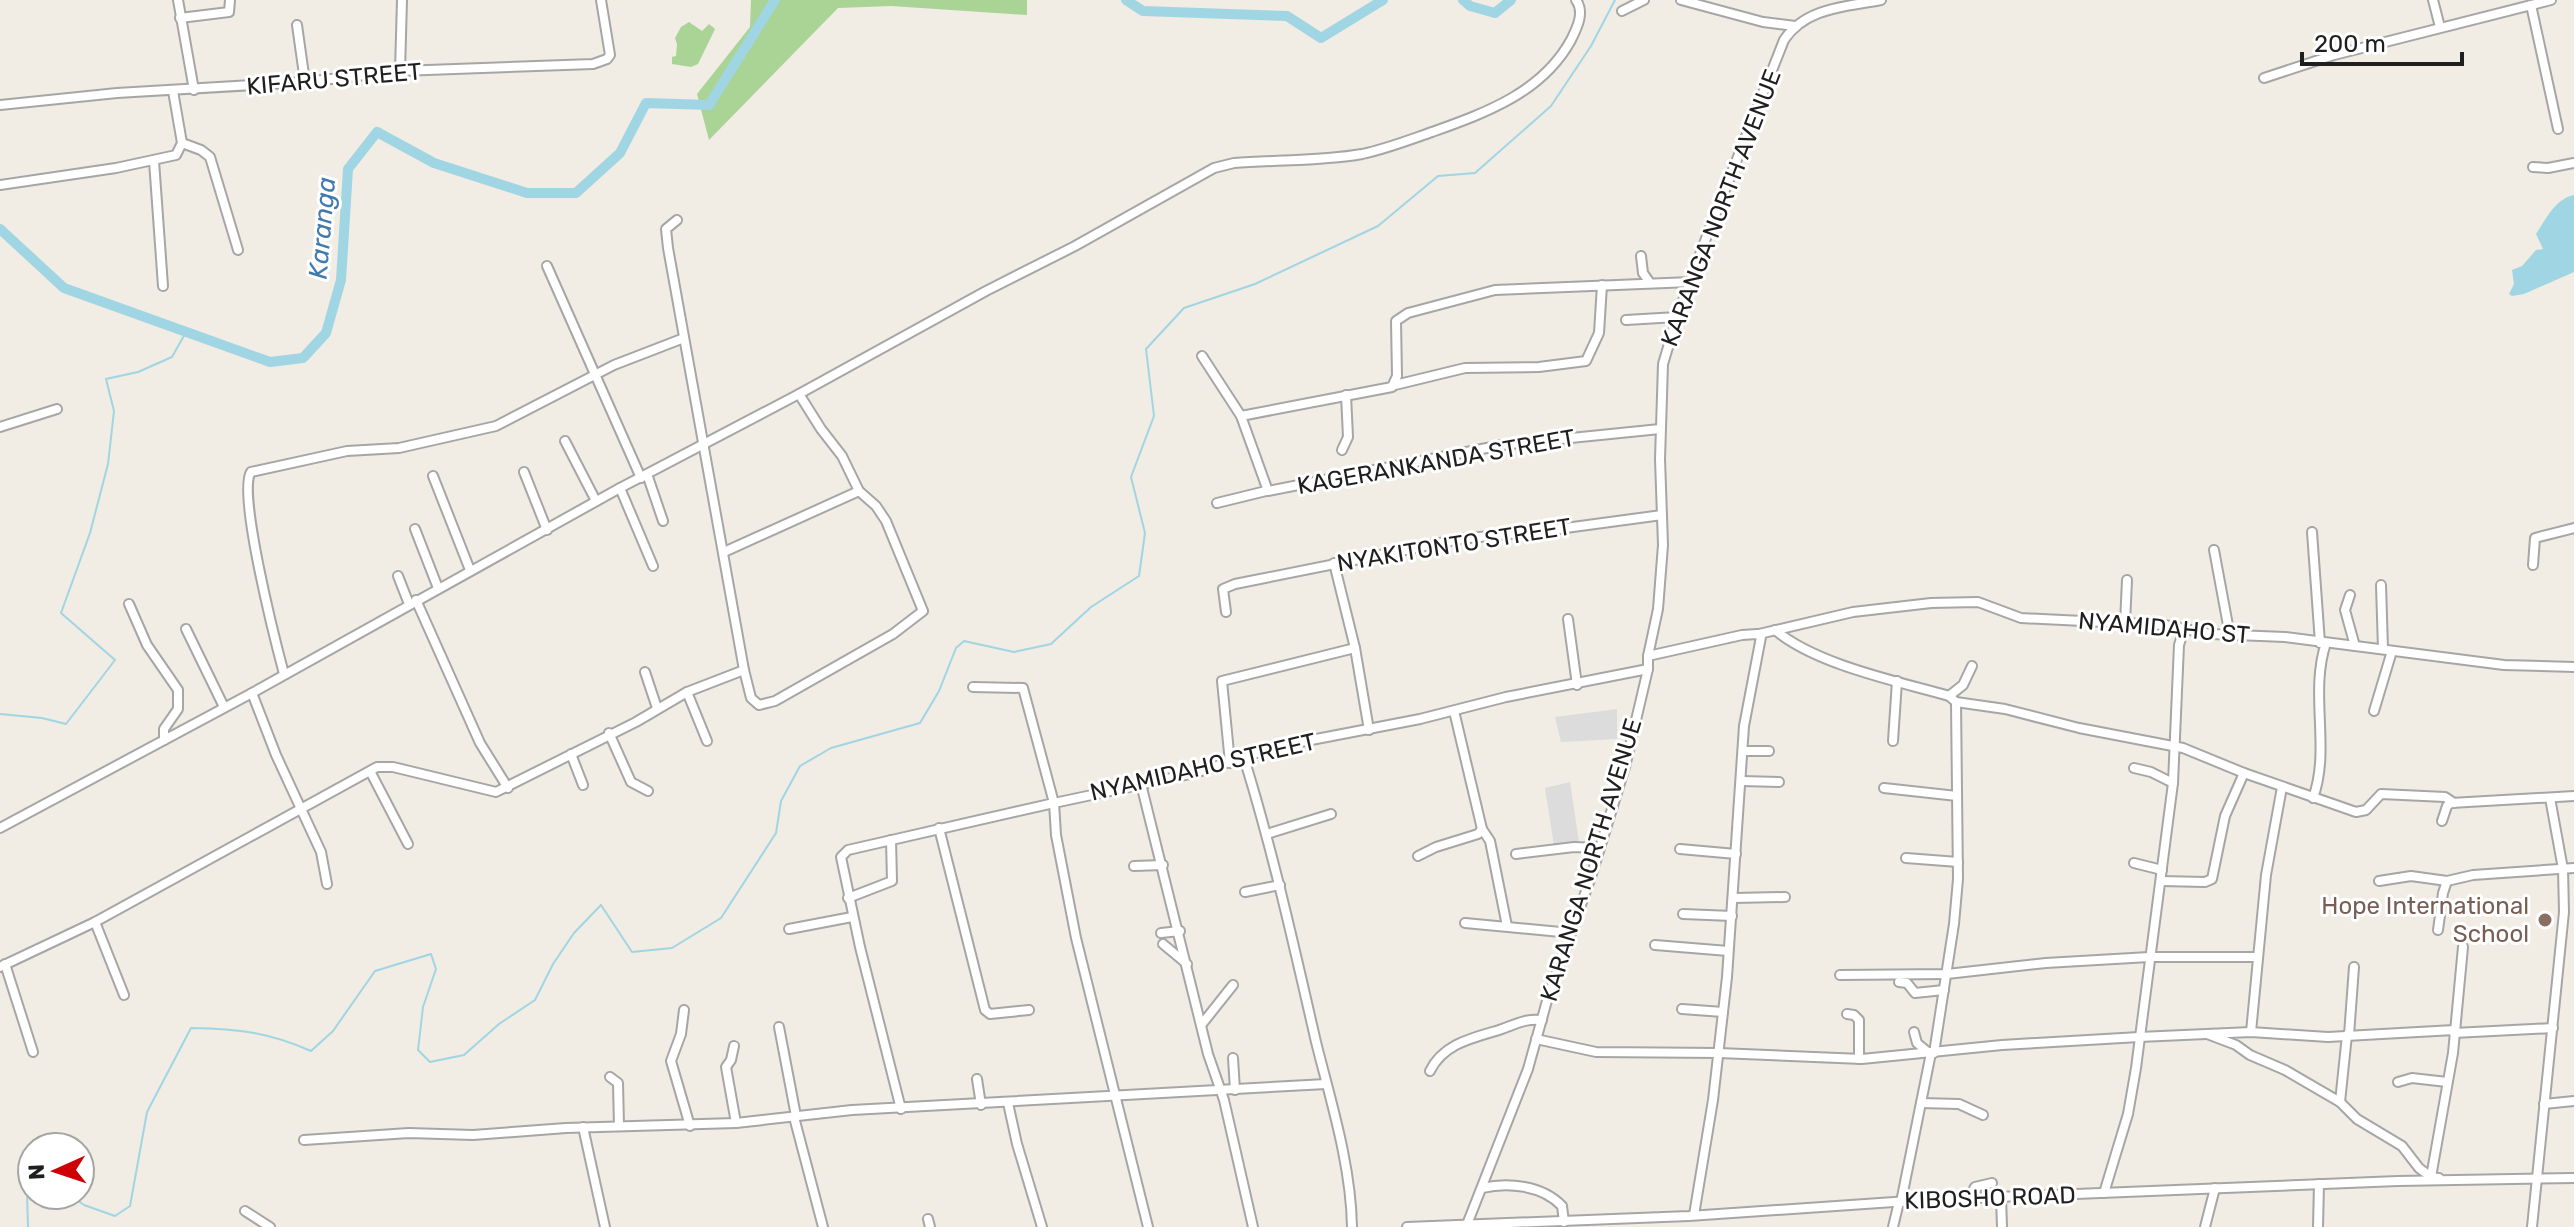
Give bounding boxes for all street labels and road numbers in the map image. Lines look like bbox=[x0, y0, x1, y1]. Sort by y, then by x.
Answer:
street label: KIFARU STREET bbox=[245, 57, 423, 101]
street label: KARANGA NORTH AVENUE bbox=[1655, 66, 1787, 350]
street label: KAGERANKANDA STREET bbox=[1295, 424, 1577, 500]
street label: NYAKITONTO STREET bbox=[1335, 513, 1573, 577]
street label: NYAMIDAHO ST bbox=[2077, 607, 2251, 649]
street label: KARANGA NORTH AVENUE bbox=[1535, 715, 1647, 1005]
street label: NYAMIDAHO STREET bbox=[1087, 727, 1319, 807]
street label: KIBOSHO ROAD bbox=[1904, 1181, 2076, 1215]

